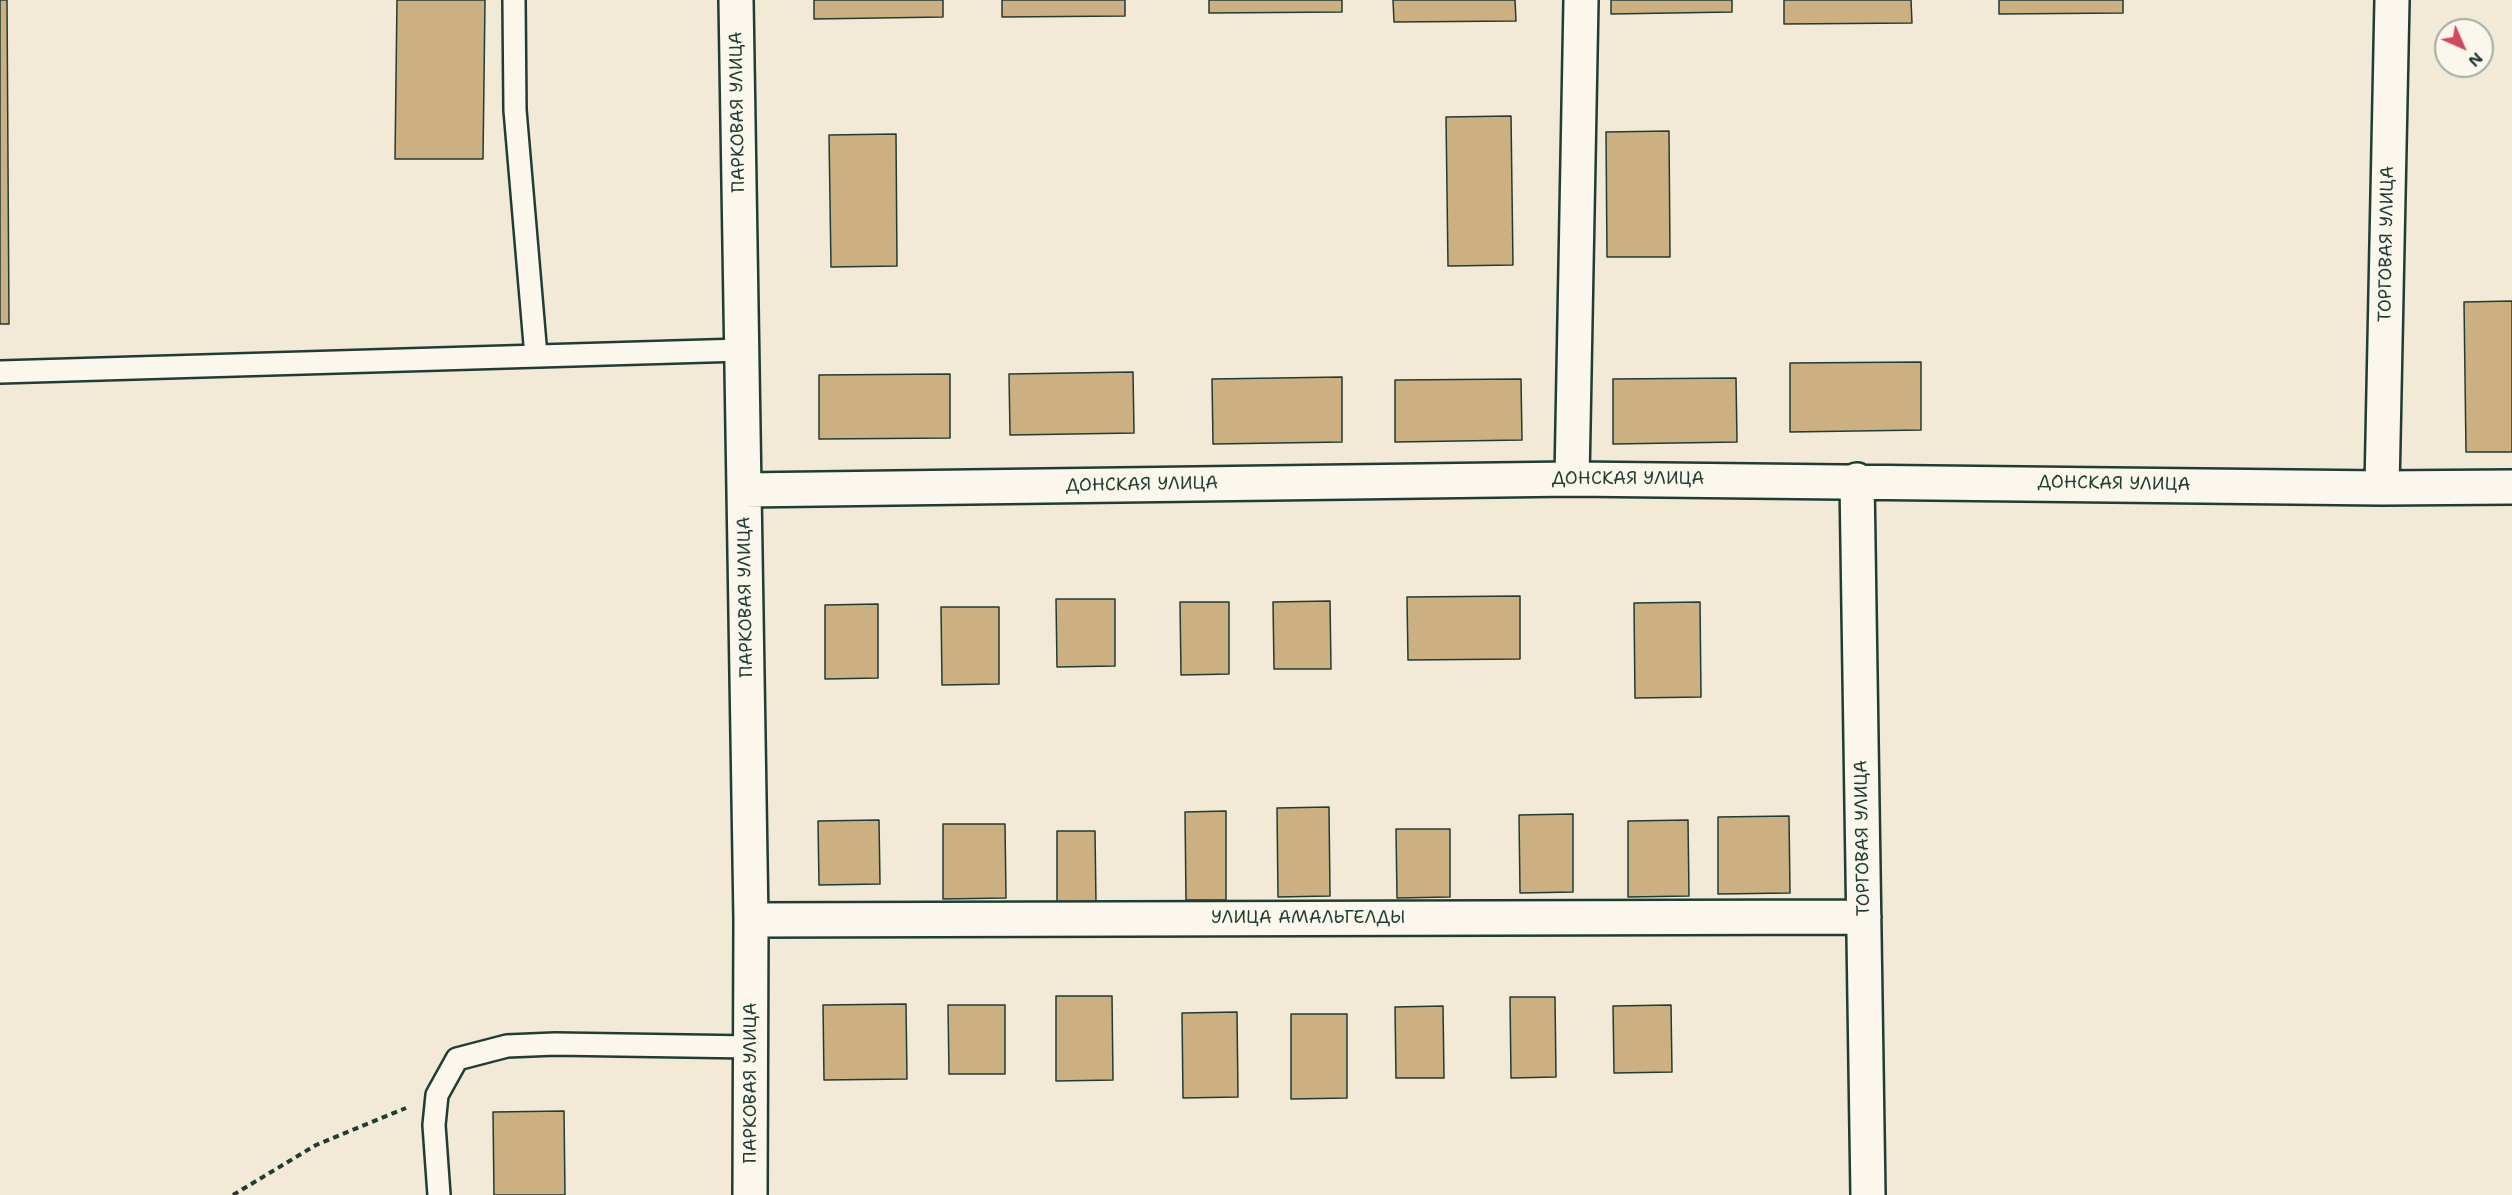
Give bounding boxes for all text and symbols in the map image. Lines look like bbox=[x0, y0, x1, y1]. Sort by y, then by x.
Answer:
north arrow bbox=[2434, 18, 2494, 78]
street label: ПАРКОВАЯ УЛИЦА bbox=[726, 31, 750, 193]
text: N bbox=[2464, 48, 2488, 72]
street label: ТОРГОВАЯ УЛИЦА bbox=[2375, 166, 2399, 322]
street label: ДОНСКАЯ УЛИЦА bbox=[1552, 468, 1704, 490]
street label: ДОНСКАЯ УЛИЦА bbox=[2037, 472, 2191, 496]
street label: ДОНСКАЯ УЛИЦА bbox=[1065, 473, 1219, 497]
street label: ПАРКОВАЯ УЛИЦА bbox=[734, 516, 758, 678]
street label: ТОРГОВАЯ УЛИЦА bbox=[1851, 760, 1875, 916]
street label: УЛИЦА АМАЛЬГЕЛДЫ bbox=[1211, 907, 1405, 929]
street label: ПАРКОВАЯ УЛИЦА bbox=[740, 1003, 762, 1163]

